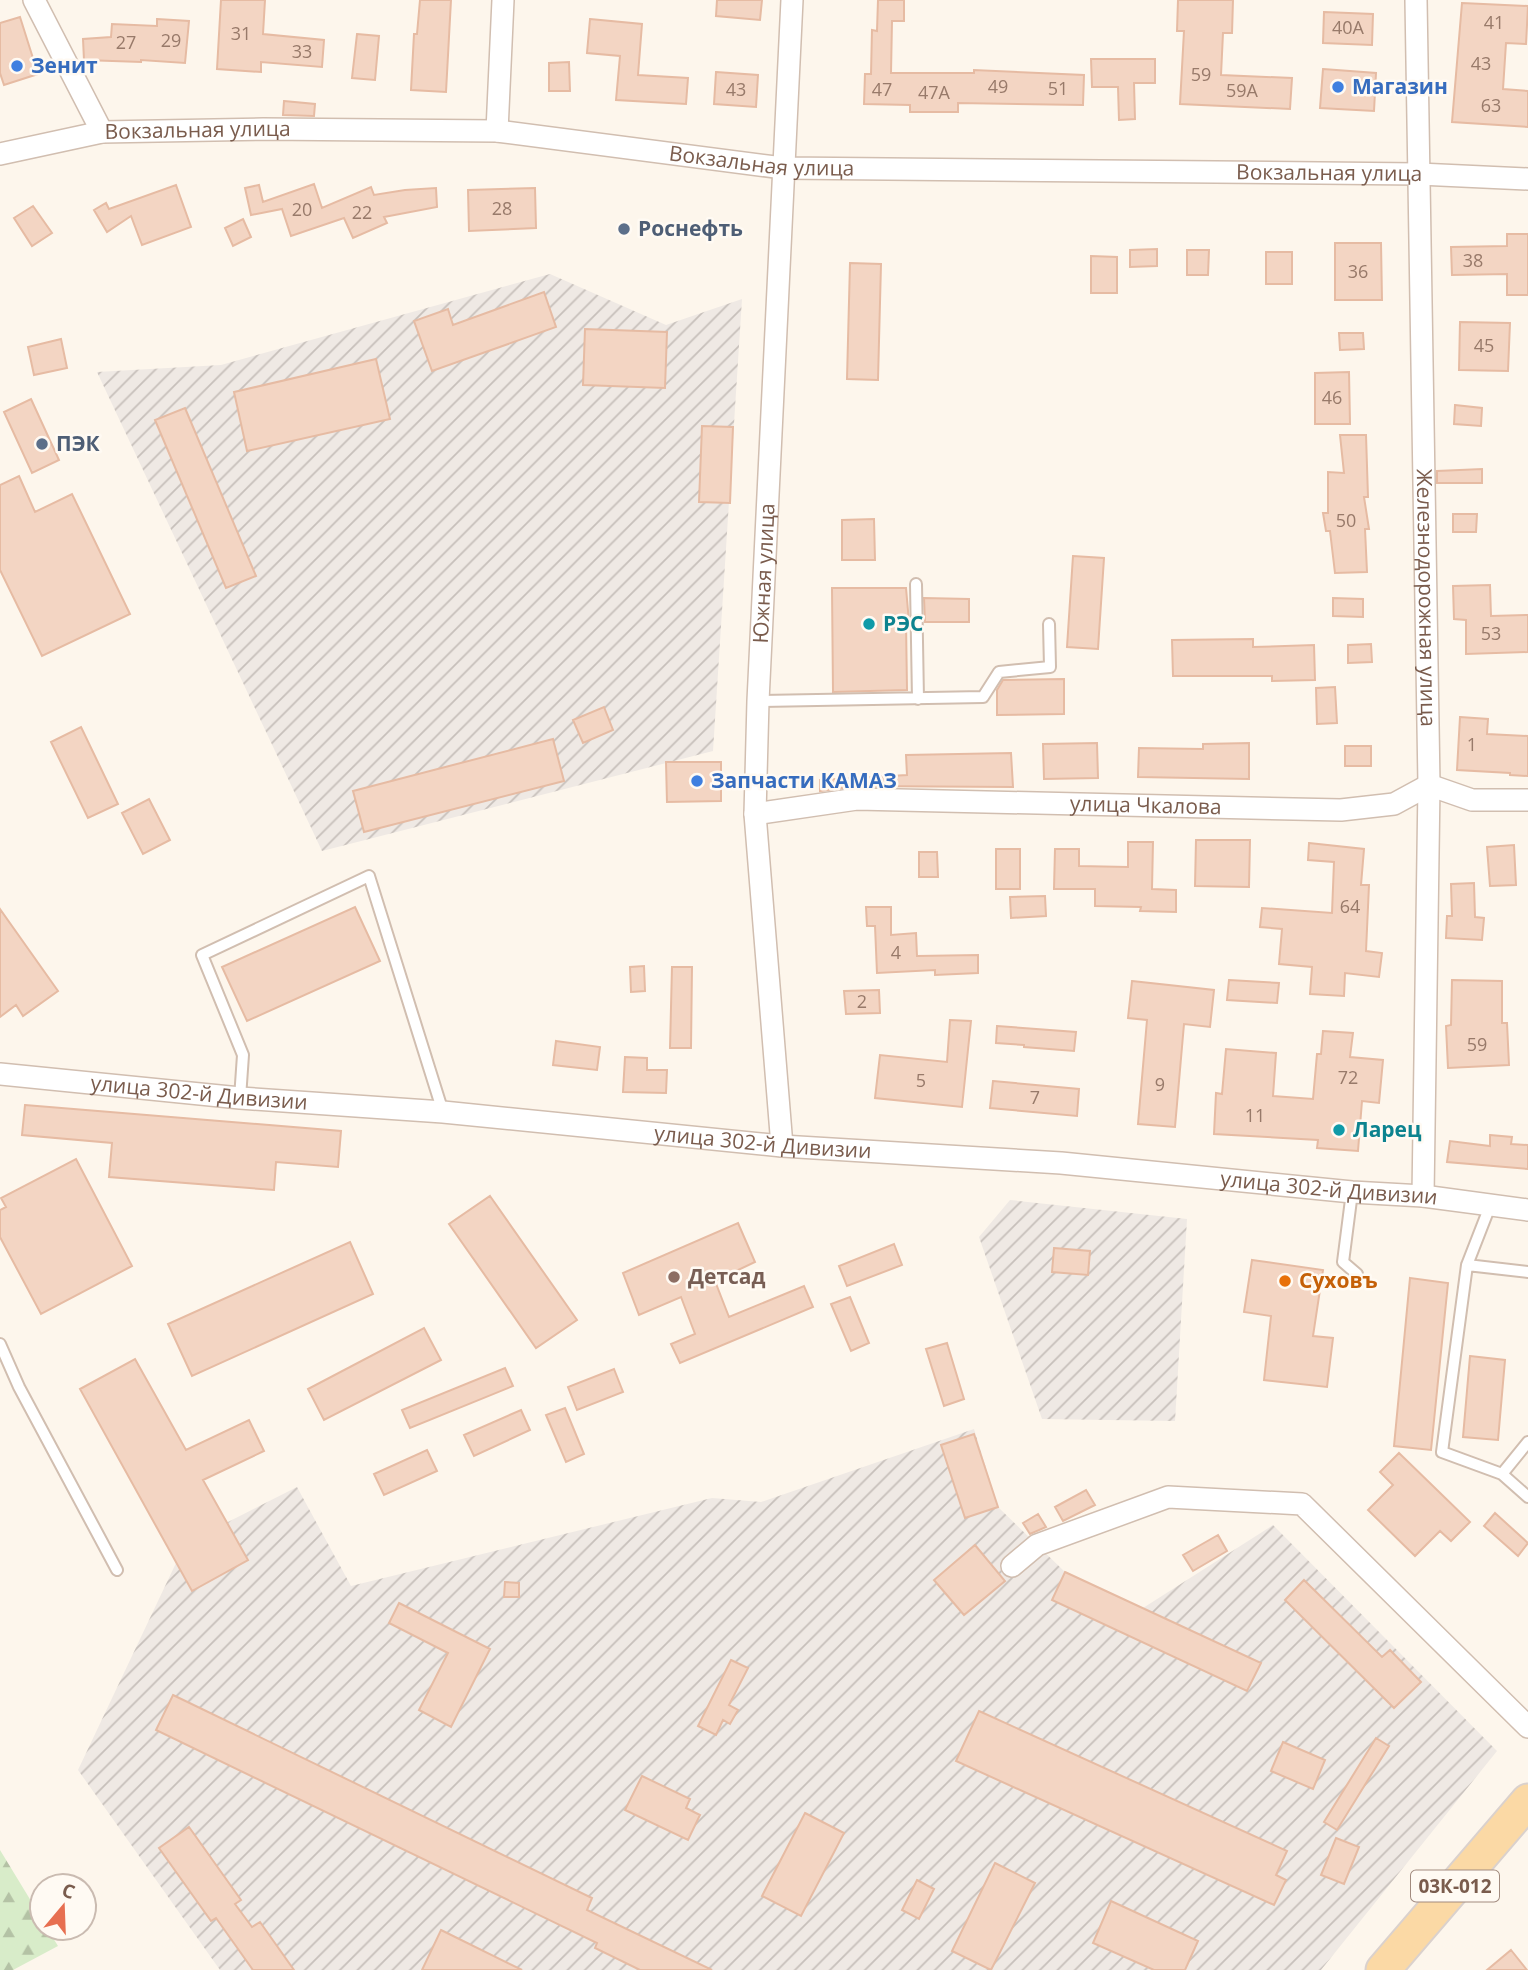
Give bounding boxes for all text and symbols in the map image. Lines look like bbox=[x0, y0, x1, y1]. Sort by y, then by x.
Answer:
house number: 41 bbox=[1484, 10, 1504, 34]
house number: 40А bbox=[1332, 15, 1365, 39]
house number: 31 bbox=[231, 21, 251, 45]
house number: 29 bbox=[161, 28, 181, 52]
house number: 27 bbox=[116, 30, 136, 54]
house number: 33 bbox=[292, 39, 312, 63]
place label: Зенит bbox=[31, 51, 98, 79]
house number: 43 bbox=[1471, 51, 1491, 75]
marker: Зенит bbox=[9, 58, 25, 74]
house number: 59 bbox=[1191, 62, 1211, 86]
place label: Магазин bbox=[1352, 72, 1448, 100]
house number: 49 bbox=[988, 74, 1008, 98]
house number: 51 bbox=[1048, 76, 1068, 100]
house number: 43 bbox=[726, 77, 746, 101]
house number: 47 bbox=[872, 77, 892, 101]
house number: 59А bbox=[1226, 78, 1259, 102]
marker: Магазин bbox=[1330, 79, 1346, 95]
house number: 47А bbox=[918, 80, 951, 104]
house number: 63 bbox=[1481, 93, 1501, 117]
street label: Вокзальная улица bbox=[104, 114, 291, 145]
street label: Вокзальная улица bbox=[667, 138, 854, 182]
street label: Вокзальная улица bbox=[1236, 157, 1422, 187]
house number: 28 bbox=[492, 196, 512, 220]
house number: 20 bbox=[292, 197, 312, 221]
house number: 22 bbox=[352, 200, 372, 224]
place label: Роснефть bbox=[638, 214, 743, 242]
marker: Роснефть bbox=[616, 221, 632, 237]
house number: 38 bbox=[1463, 248, 1483, 272]
house number: 36 bbox=[1348, 259, 1368, 283]
house number: 45 bbox=[1474, 333, 1494, 357]
house number: 46 bbox=[1322, 385, 1342, 409]
place label: ПЭК bbox=[56, 429, 101, 457]
marker: ПЭК bbox=[34, 436, 50, 452]
street label: Железнодорожная улица bbox=[1411, 469, 1443, 727]
street label: Южная улица bbox=[746, 503, 781, 644]
house number: 50 bbox=[1336, 508, 1356, 532]
place label: РЭС bbox=[883, 609, 924, 637]
marker: РЭС bbox=[861, 616, 877, 632]
house number: 53 bbox=[1481, 621, 1501, 645]
house number: 1 bbox=[1467, 732, 1477, 756]
place label: Запчасти КАМАЗ bbox=[711, 766, 897, 794]
marker: Запчасти КАМАЗ bbox=[689, 773, 705, 789]
street label: улица Чкалова bbox=[1070, 789, 1222, 820]
house number: 64 bbox=[1340, 894, 1360, 918]
house number: 4 bbox=[891, 940, 901, 964]
house number: 2 bbox=[857, 989, 867, 1013]
house number: 59 bbox=[1467, 1032, 1487, 1056]
house number: 72 bbox=[1338, 1065, 1358, 1089]
street label: улица 302-й Дивизии bbox=[89, 1068, 309, 1116]
house number: 5 bbox=[916, 1068, 926, 1092]
house number: 9 bbox=[1155, 1072, 1165, 1096]
house number: 7 bbox=[1030, 1085, 1040, 1109]
house number: 11 bbox=[1245, 1103, 1265, 1127]
place label: Ларец bbox=[1353, 1115, 1422, 1143]
street label: улица 302-й Дивизии bbox=[653, 1118, 872, 1164]
marker: Ларец bbox=[1331, 1122, 1347, 1138]
street label: улица 302-й Дивизии bbox=[1219, 1164, 1439, 1211]
place label: Детсад bbox=[688, 1262, 766, 1290]
place label: Суховъ bbox=[1299, 1266, 1378, 1294]
marker: Детсад bbox=[666, 1269, 682, 1285]
marker: Суховъ bbox=[1277, 1273, 1293, 1289]
road number: 03К-012 bbox=[1411, 1870, 1499, 1902]
north arrow bbox=[28, 1872, 98, 1942]
text: С bbox=[59, 1877, 78, 1905]

